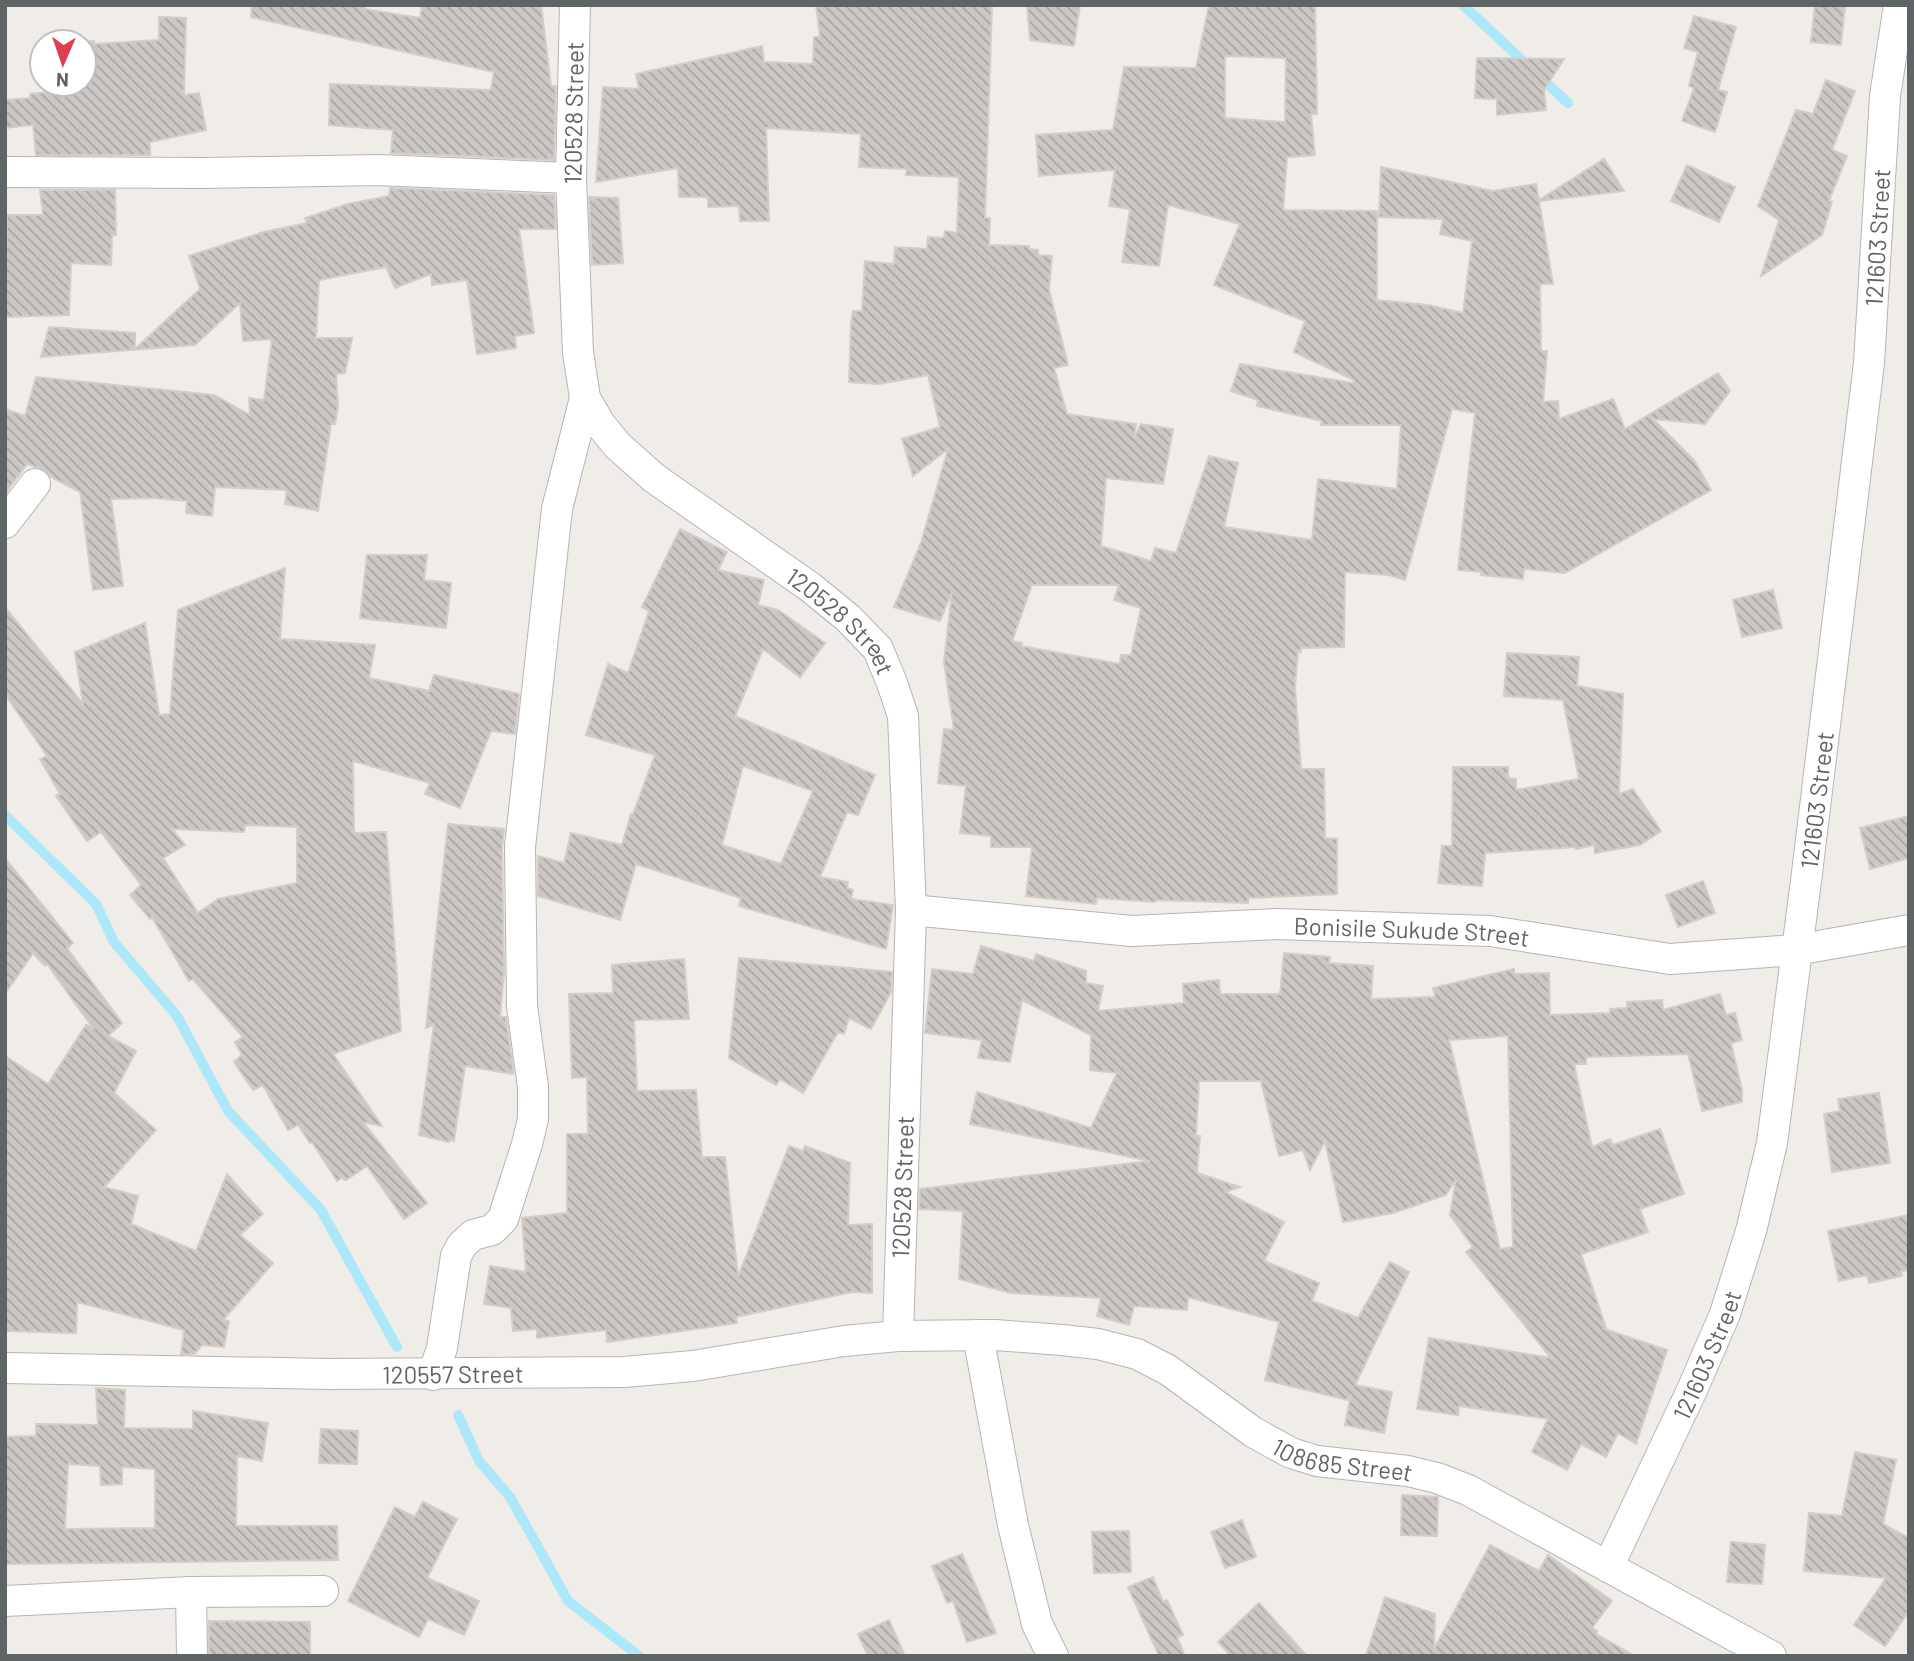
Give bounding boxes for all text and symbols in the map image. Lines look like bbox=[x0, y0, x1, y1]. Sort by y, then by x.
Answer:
north arrow bbox=[28, 28, 98, 98]
street label: 120528 Street bbox=[557, 41, 589, 185]
text: N bbox=[56, 69, 69, 92]
street label: 121603 Street bbox=[1858, 168, 1895, 307]
street label: 120528 Street bbox=[781, 561, 901, 678]
street label: 121603 Street bbox=[1793, 730, 1839, 870]
street label: Bonisile Sukude Street bbox=[1293, 910, 1532, 951]
street label: 120528 Street bbox=[885, 1115, 919, 1259]
street label: 121603 Street bbox=[1666, 1287, 1746, 1424]
street label: 120557 Street bbox=[382, 1358, 524, 1388]
street label: 108685 Street bbox=[1267, 1431, 1416, 1486]

